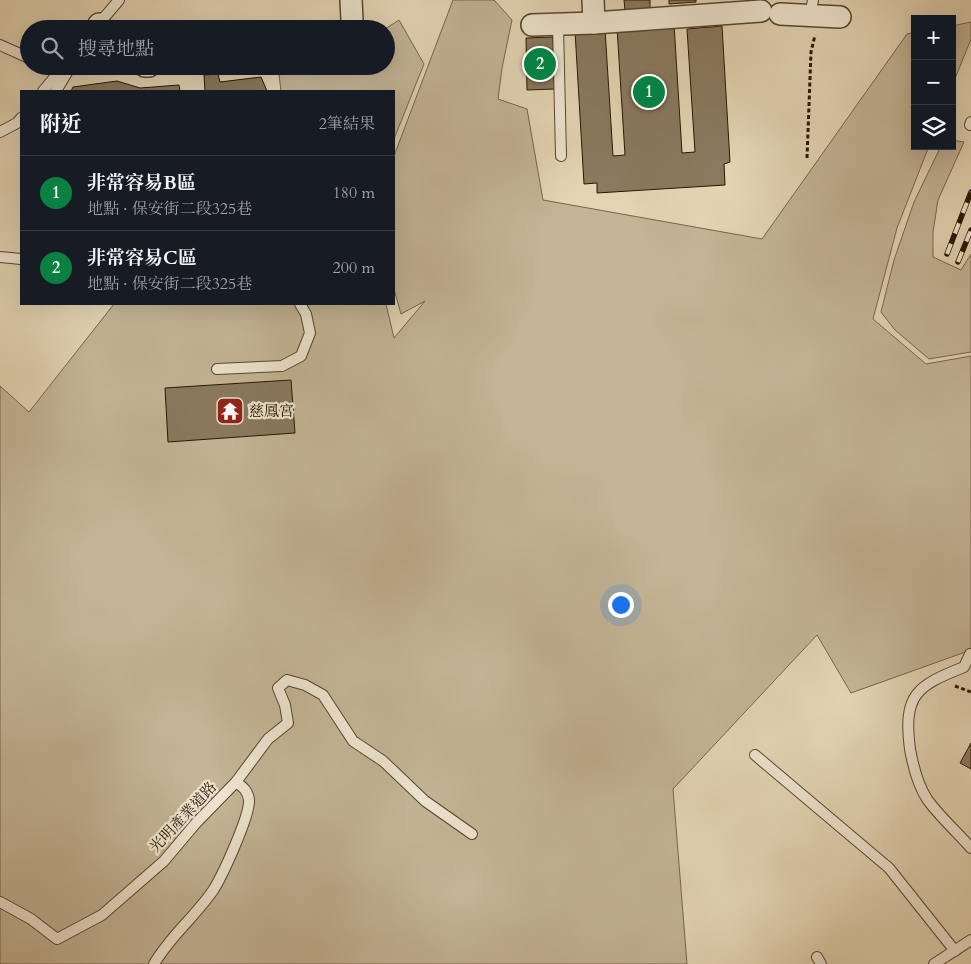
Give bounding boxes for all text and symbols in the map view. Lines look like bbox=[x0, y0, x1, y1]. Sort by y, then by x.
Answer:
map controls bbox=[911, 15, 956, 150]
button: + bbox=[911, 15, 956, 60]
search box bbox=[20, 20, 395, 75]
icon: search bbox=[38, 34, 66, 62]
text: 搜尋地點 bbox=[78, 36, 154, 62]
pin: 2 bbox=[524, 45, 556, 83]
button: − bbox=[911, 60, 956, 105]
pin: 1 bbox=[633, 73, 665, 111]
button: layers bbox=[911, 105, 956, 150]
text: 附近 bbox=[40, 110, 82, 139]
text: 2筆結果 bbox=[319, 113, 375, 135]
text: 非常容易B區 bbox=[87, 170, 196, 196]
text: 1 bbox=[52, 182, 60, 204]
text: 180 m bbox=[333, 182, 375, 204]
text: 地點 · 保安街二段325巷 bbox=[87, 198, 252, 220]
text: 非常容易C區 bbox=[87, 245, 197, 271]
text: 2 bbox=[52, 257, 60, 279]
text: 200 m bbox=[333, 257, 375, 279]
text: 地點 · 保安街二段325巷 bbox=[87, 273, 252, 295]
temple icon: 慈鳳宮 bbox=[215, 396, 245, 426]
place label: 慈鳳宮 bbox=[249, 401, 294, 421]
your location bbox=[608, 592, 634, 618]
street label: 光明產業道路 bbox=[145, 777, 221, 857]

